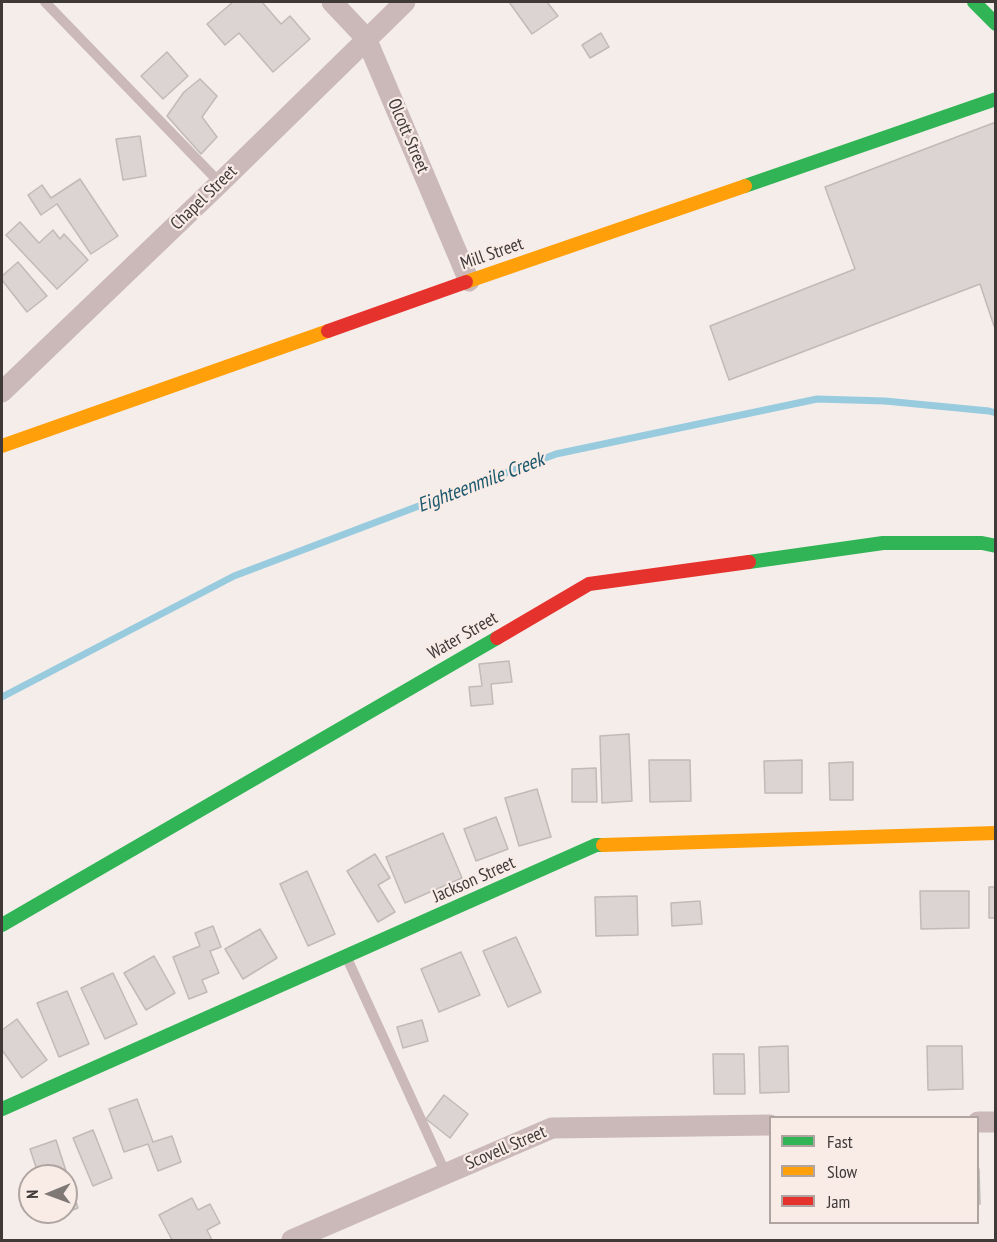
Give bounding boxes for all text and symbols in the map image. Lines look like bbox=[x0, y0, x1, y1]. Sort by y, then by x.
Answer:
street label: Olcott Street bbox=[383, 95, 433, 177]
street label: Chapel Street bbox=[166, 161, 242, 235]
street label: Mill Street bbox=[458, 233, 526, 275]
water label: Eighteenmile Creek bbox=[414, 448, 548, 518]
street label: Water Street bbox=[424, 607, 502, 665]
street label: Jackson Street bbox=[430, 852, 518, 908]
legend bbox=[769, 1116, 979, 1224]
street label: Scovell Street bbox=[463, 1121, 549, 1175]
text: Fast bbox=[827, 1130, 853, 1153]
text: Slow bbox=[827, 1160, 857, 1183]
north arrow bbox=[18, 1164, 78, 1224]
text: N bbox=[22, 1190, 42, 1199]
text: Jam bbox=[827, 1190, 850, 1213]

